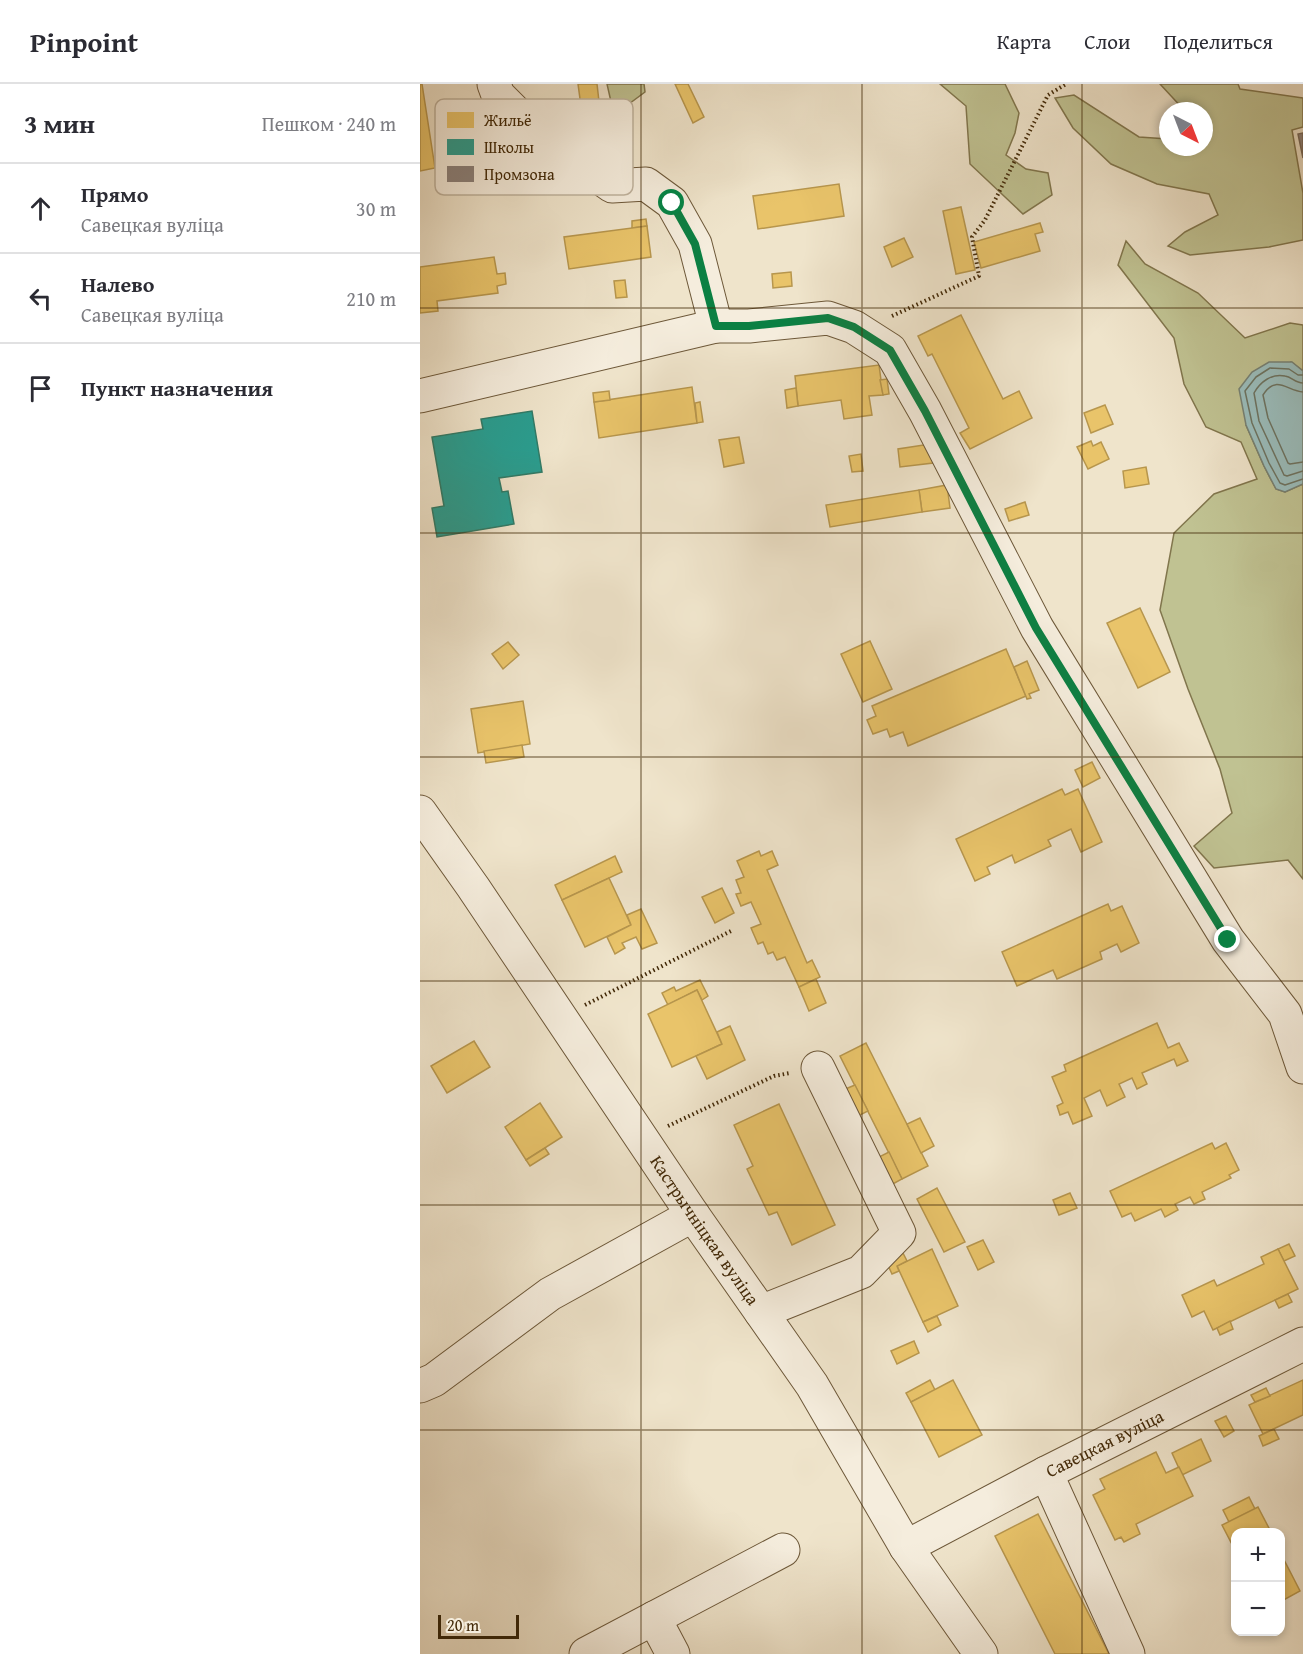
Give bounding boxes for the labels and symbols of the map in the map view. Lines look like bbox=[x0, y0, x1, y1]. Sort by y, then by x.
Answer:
legend bbox=[435, 99, 633, 195]
north arrow bbox=[1159, 102, 1213, 156]
text: Жильё bbox=[483, 108, 532, 132]
text: Школы bbox=[484, 135, 534, 159]
text: Промзона bbox=[484, 162, 555, 186]
route start bbox=[658, 189, 684, 215]
route end bbox=[1214, 926, 1240, 952]
street label: Кастрычніцкая вуліца bbox=[644, 1150, 766, 1311]
street label: Савецкая вуліца bbox=[1041, 1402, 1168, 1484]
scale bar bbox=[438, 1612, 519, 1640]

